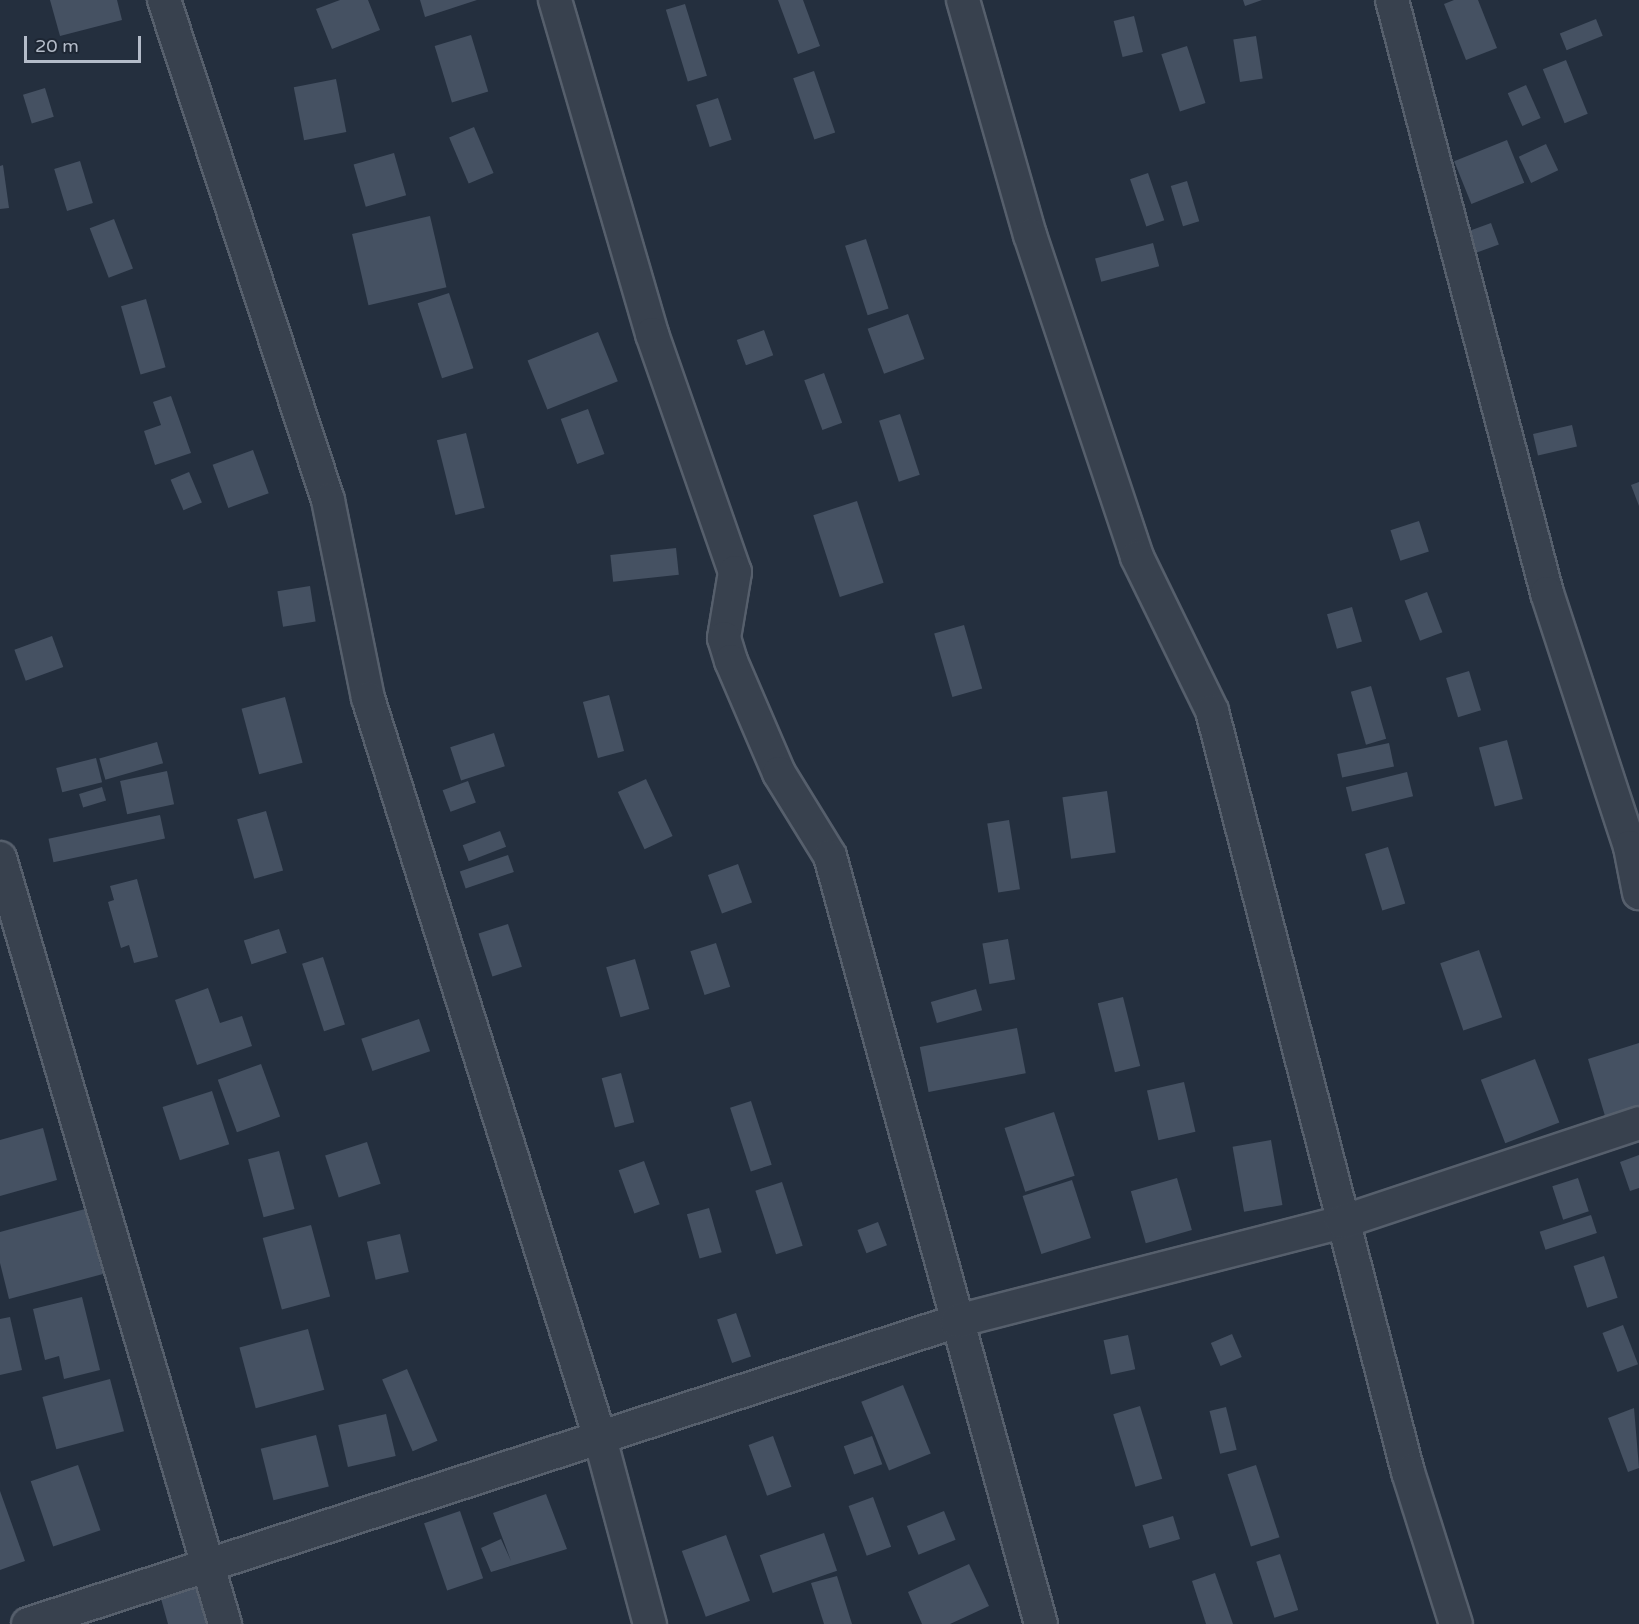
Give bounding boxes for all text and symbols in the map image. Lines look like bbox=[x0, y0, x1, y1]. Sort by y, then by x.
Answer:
scale bar bbox=[27, 24, 144, 62]
text: 20 m bbox=[35, 35, 79, 57]

